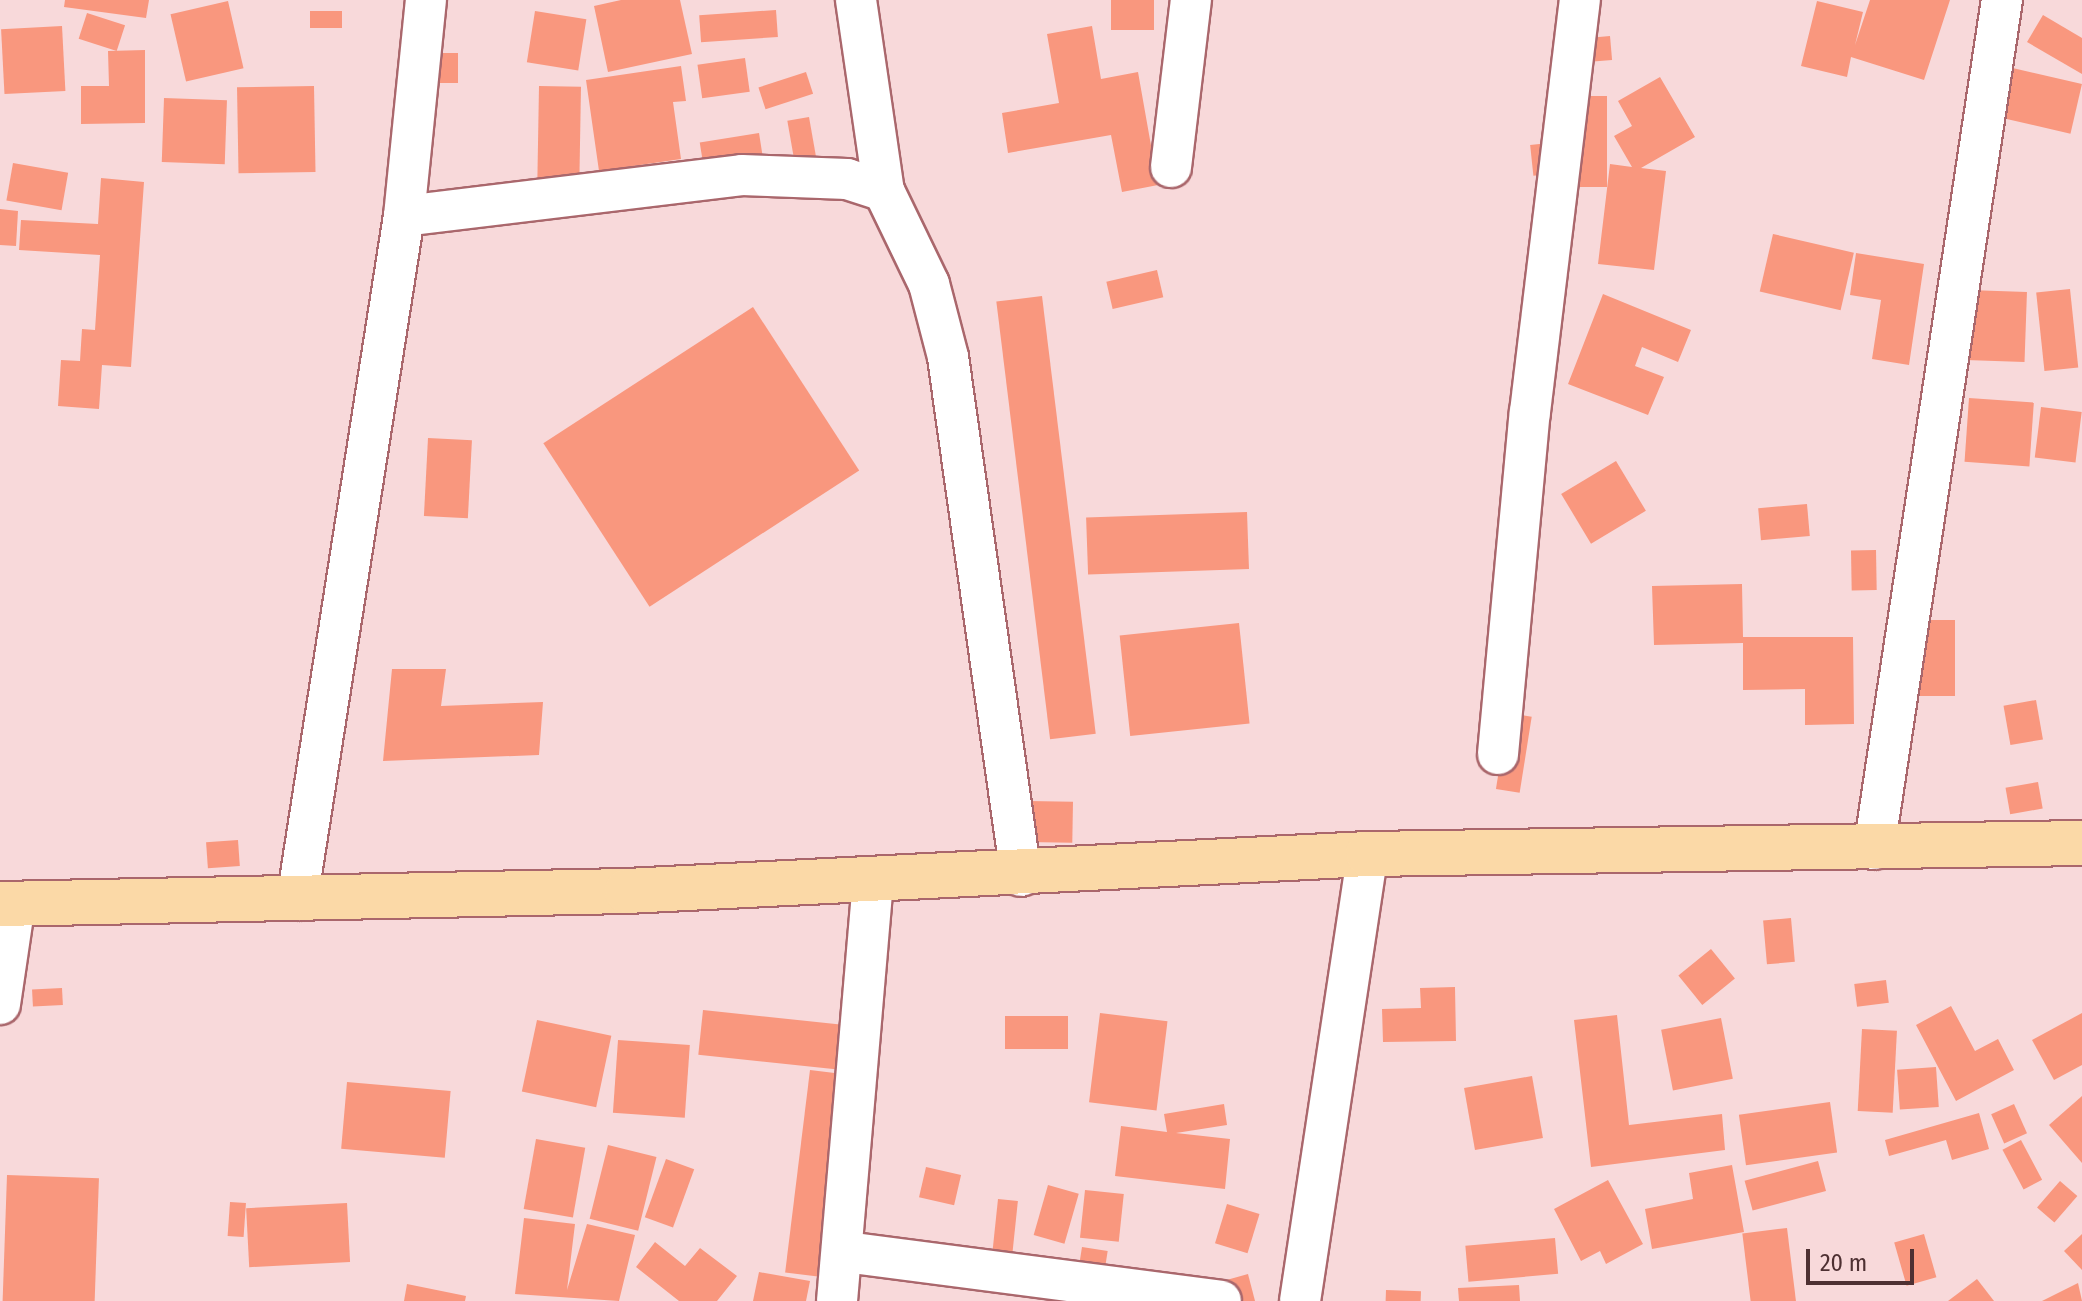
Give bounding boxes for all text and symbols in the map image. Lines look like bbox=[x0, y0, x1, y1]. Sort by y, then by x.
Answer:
scale bar bbox=[1810, 1233, 1918, 1283]
text: 20 m bbox=[1820, 1249, 1867, 1277]

